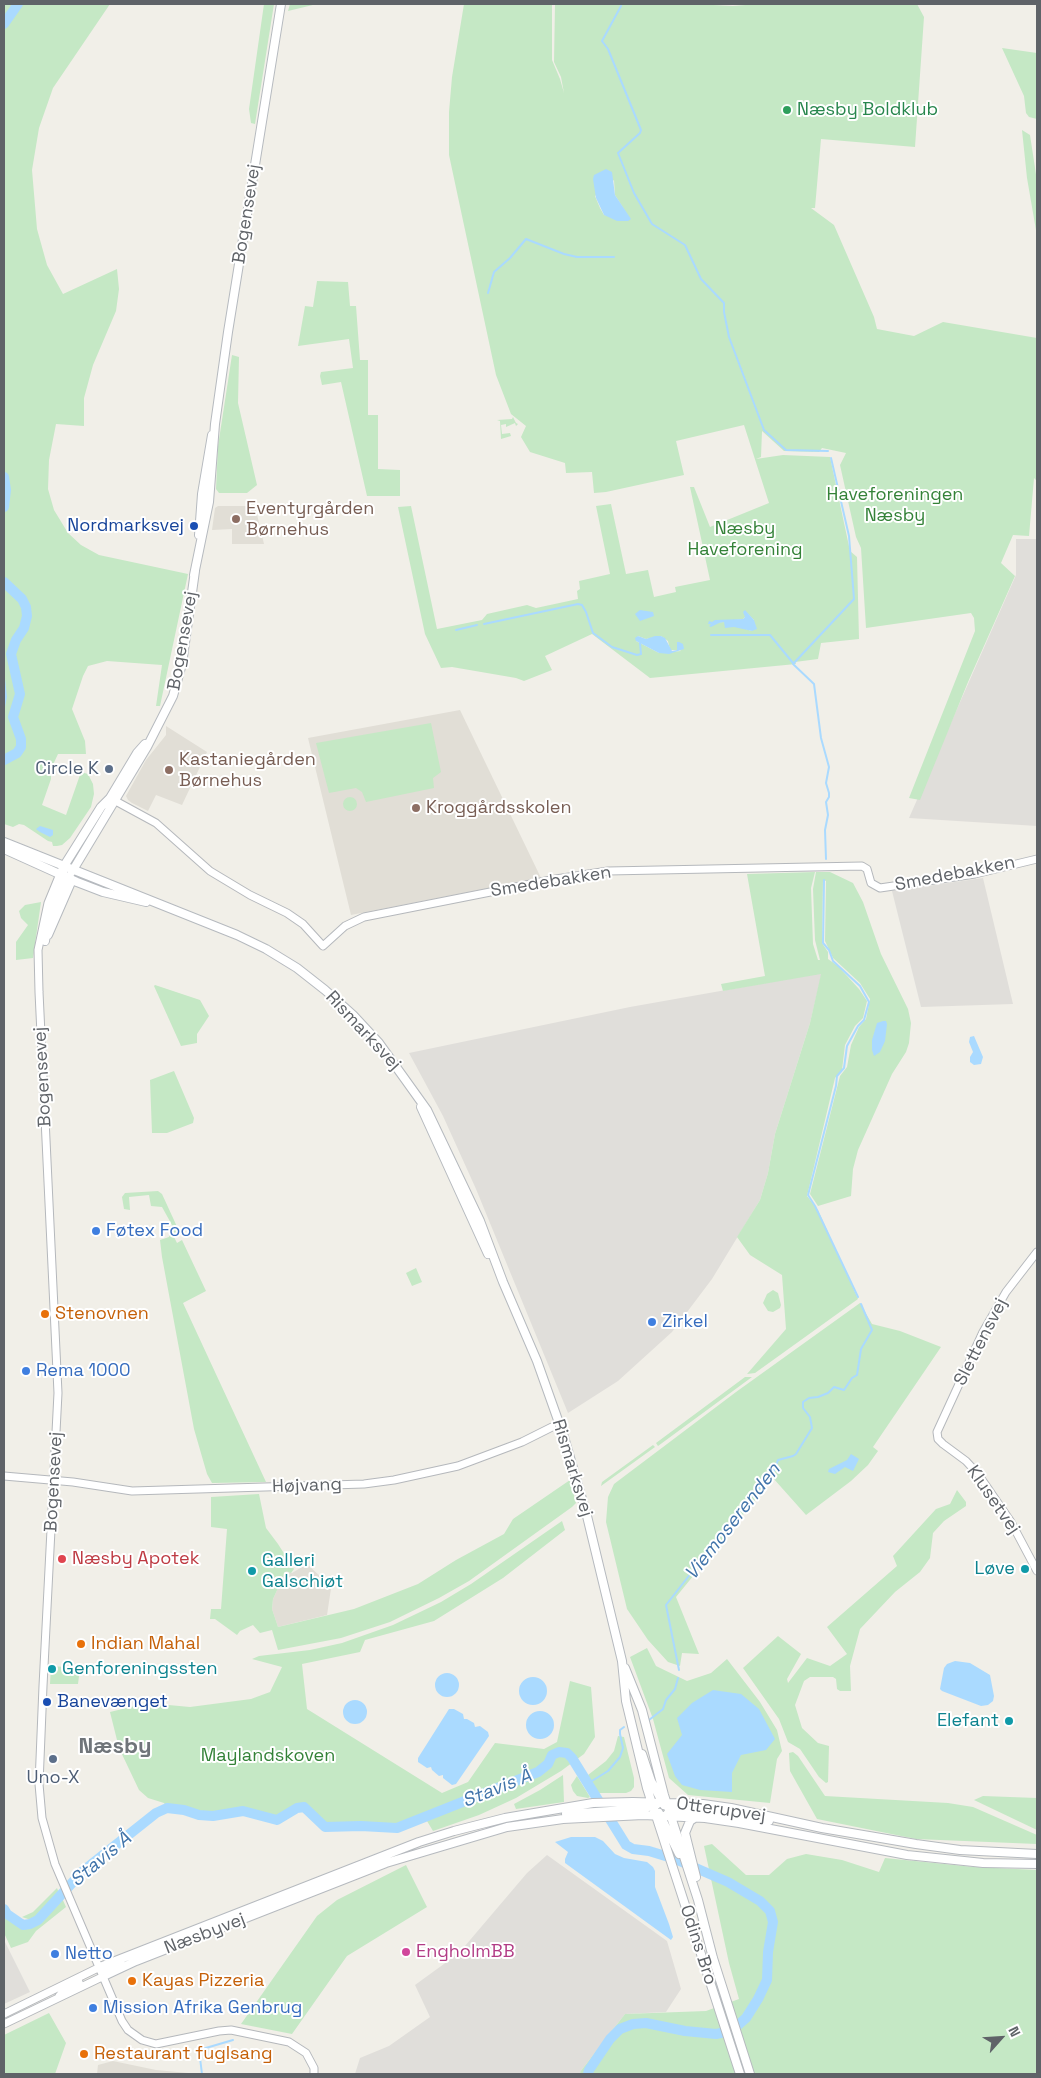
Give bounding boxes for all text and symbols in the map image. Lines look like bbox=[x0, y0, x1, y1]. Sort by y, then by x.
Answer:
place label: Næsby Boldklub bbox=[797, 99, 938, 121]
marker: Næsby Boldklub bbox=[781, 104, 793, 116]
street label: Bogensevej bbox=[228, 163, 266, 265]
park label: Haveforeningen Næsby bbox=[827, 484, 963, 526]
place label: Eventyrgården Børnehus bbox=[246, 498, 374, 540]
marker: Eventyrgården Børnehus bbox=[230, 513, 242, 525]
place label: Nordmarksvej bbox=[67, 515, 184, 537]
park label: Næsby Haveforening bbox=[687, 518, 803, 560]
marker: Nordmarksvej bbox=[188, 520, 200, 532]
street label: Bogensevej bbox=[164, 590, 202, 692]
place label: Kastaniegården Børnehus bbox=[179, 749, 316, 792]
place label: Circle K bbox=[35, 758, 99, 780]
marker: Circle K bbox=[103, 763, 115, 775]
marker: Kastaniegården Børnehus bbox=[163, 764, 175, 776]
place label: Kroggårdsskolen bbox=[426, 797, 571, 819]
marker: Kroggårdsskolen bbox=[410, 802, 422, 814]
street label: Smedebakken bbox=[893, 852, 1017, 896]
street label: Smedebakken bbox=[489, 862, 613, 902]
street label: Rismarksvej bbox=[321, 987, 405, 1075]
street label: Bogensevej bbox=[30, 1026, 56, 1128]
place label: Føtex Food bbox=[106, 1220, 203, 1242]
marker: Føtex Food bbox=[90, 1225, 102, 1237]
street label: Slettensvej bbox=[950, 1295, 1012, 1389]
place label: Stenovnen bbox=[55, 1303, 149, 1325]
marker: Stenovnen bbox=[39, 1308, 51, 1320]
place label: Zirkel bbox=[662, 1311, 708, 1333]
marker: Zirkel bbox=[646, 1316, 658, 1328]
place label: Rema 1000 bbox=[36, 1360, 131, 1382]
marker: Rema 1000 bbox=[20, 1365, 32, 1377]
street label: Rismarksvej bbox=[547, 1417, 597, 1519]
street label: Bogensevej bbox=[41, 1431, 67, 1533]
water label: Viemoserenden bbox=[680, 1459, 786, 1585]
street label: Klusetvej bbox=[962, 1461, 1024, 1539]
street label: Højvang bbox=[272, 1474, 342, 1498]
place label: Næsby Apotek bbox=[72, 1548, 199, 1570]
place label: Galleri Galschiøt bbox=[262, 1550, 343, 1592]
marker: Næsby Apotek bbox=[56, 1553, 68, 1565]
place label: Løve bbox=[974, 1558, 1015, 1580]
marker: Løve bbox=[1019, 1563, 1031, 1575]
marker: Galleri Galschiøt bbox=[246, 1565, 258, 1577]
place label: Indian Mahal bbox=[91, 1633, 200, 1655]
marker: Indian Mahal bbox=[75, 1638, 87, 1650]
place label: Genforeningssten bbox=[62, 1658, 218, 1680]
marker: Genforeningssten bbox=[46, 1663, 58, 1675]
place label: Banevænget bbox=[57, 1691, 168, 1713]
marker: Banevænget bbox=[41, 1696, 53, 1708]
place label: Elefant bbox=[937, 1710, 999, 1732]
marker: Elefant bbox=[1003, 1715, 1015, 1727]
district label: Næsby bbox=[78, 1734, 152, 1760]
park label: Maylandskoven bbox=[201, 1745, 335, 1767]
marker: Uno-X bbox=[47, 1753, 59, 1765]
water label: Stavis Å bbox=[459, 1765, 535, 1813]
place label: Uno-X bbox=[26, 1767, 80, 1789]
street label: Otterupvej bbox=[675, 1793, 767, 1827]
water label: Stavis Å bbox=[66, 1828, 136, 1892]
street label: Odins Bro bbox=[675, 1902, 721, 1988]
street label: Næsbyvej bbox=[161, 1909, 249, 1959]
place label: EngholmBB bbox=[416, 1941, 515, 1963]
place label: Netto bbox=[65, 1943, 113, 1965]
marker: EngholmBB bbox=[400, 1946, 412, 1958]
marker: Netto bbox=[49, 1948, 61, 1960]
place label: Kayas Pizzeria bbox=[142, 1970, 264, 1992]
marker: Kayas Pizzeria bbox=[126, 1975, 138, 1987]
place label: Mission Afrika Genbrug bbox=[103, 1997, 302, 2019]
marker: Mission Afrika Genbrug bbox=[87, 2002, 99, 2014]
north arrow bbox=[976, 2013, 1026, 2063]
text: N bbox=[1004, 2023, 1025, 2040]
place label: Restaurant fuglsang bbox=[94, 2043, 272, 2065]
marker: Restaurant fuglsang bbox=[78, 2048, 90, 2060]

